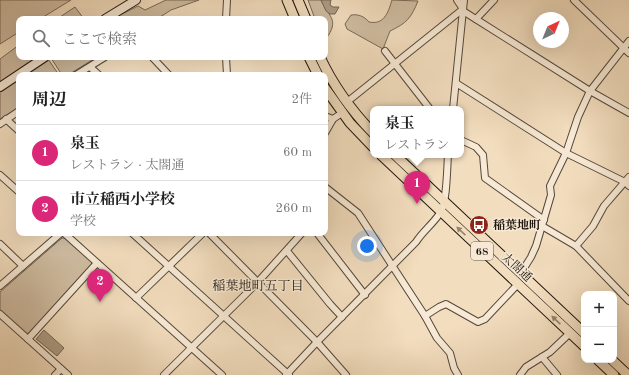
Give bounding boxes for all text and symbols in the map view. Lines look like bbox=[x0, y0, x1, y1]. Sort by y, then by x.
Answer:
north arrow bbox=[533, 12, 569, 48]
search box bbox=[16, 16, 328, 60]
icon: search bbox=[30, 27, 52, 49]
text: ここで検索 bbox=[62, 33, 137, 48]
text: 周辺 bbox=[32, 92, 66, 109]
text: 2件 bbox=[291, 93, 312, 106]
popup bbox=[370, 106, 464, 158]
text: 泉玉 bbox=[385, 117, 415, 132]
text: 泉玉 bbox=[70, 137, 100, 152]
text: レストラン bbox=[385, 139, 449, 152]
text: 1 bbox=[41, 146, 49, 159]
text: 60 m bbox=[283, 146, 312, 159]
text: レストラン · 太閤通 bbox=[70, 159, 185, 172]
pin: 1 bbox=[404, 171, 430, 204]
text: 市立稲西小学校 bbox=[70, 193, 175, 208]
text: 2 bbox=[41, 202, 49, 215]
text: 260 m bbox=[275, 202, 312, 215]
bus stop icon: 稲葉地町 bbox=[468, 214, 490, 236]
text: 学校 bbox=[70, 215, 96, 228]
place label: 稲葉地町 bbox=[493, 218, 541, 232]
one-way arrow bbox=[456, 226, 466, 235]
your location bbox=[357, 236, 377, 256]
road number: 68 bbox=[471, 242, 493, 260]
street label: 太閤通 bbox=[499, 250, 535, 284]
pin: 2 bbox=[87, 269, 113, 302]
district label: 稲葉地町五丁目 bbox=[212, 279, 304, 293]
map controls bbox=[581, 291, 617, 363]
button: + bbox=[581, 291, 617, 327]
one-way arrow bbox=[551, 315, 561, 324]
button: − bbox=[581, 327, 617, 363]

